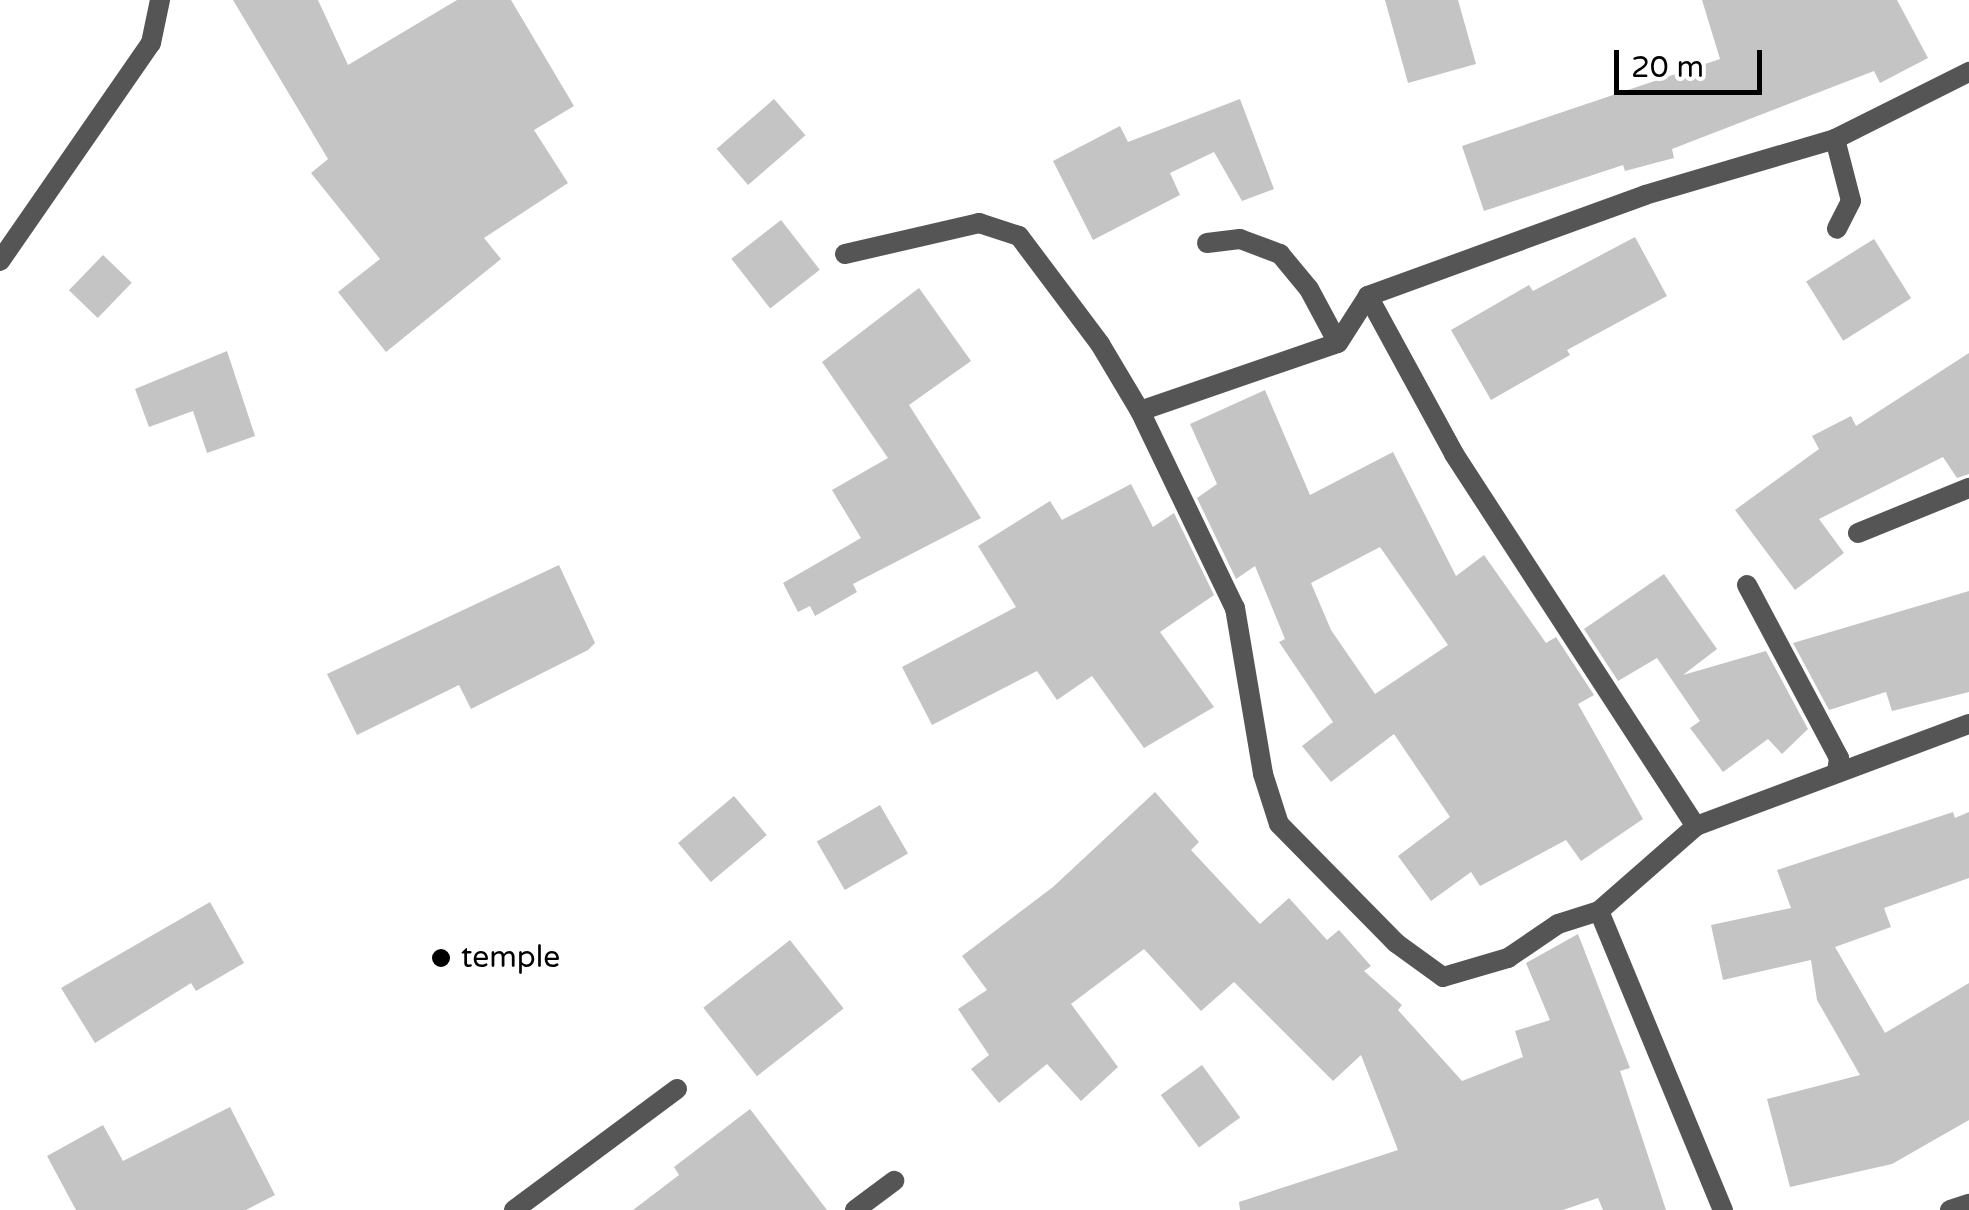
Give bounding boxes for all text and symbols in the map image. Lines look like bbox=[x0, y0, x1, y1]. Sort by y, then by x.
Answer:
scale bar bbox=[1619, 30, 1766, 92]
text: 20 m bbox=[1631, 49, 1704, 86]
place label: temple bbox=[461, 940, 560, 976]
marker: temple bbox=[430, 947, 452, 969]

